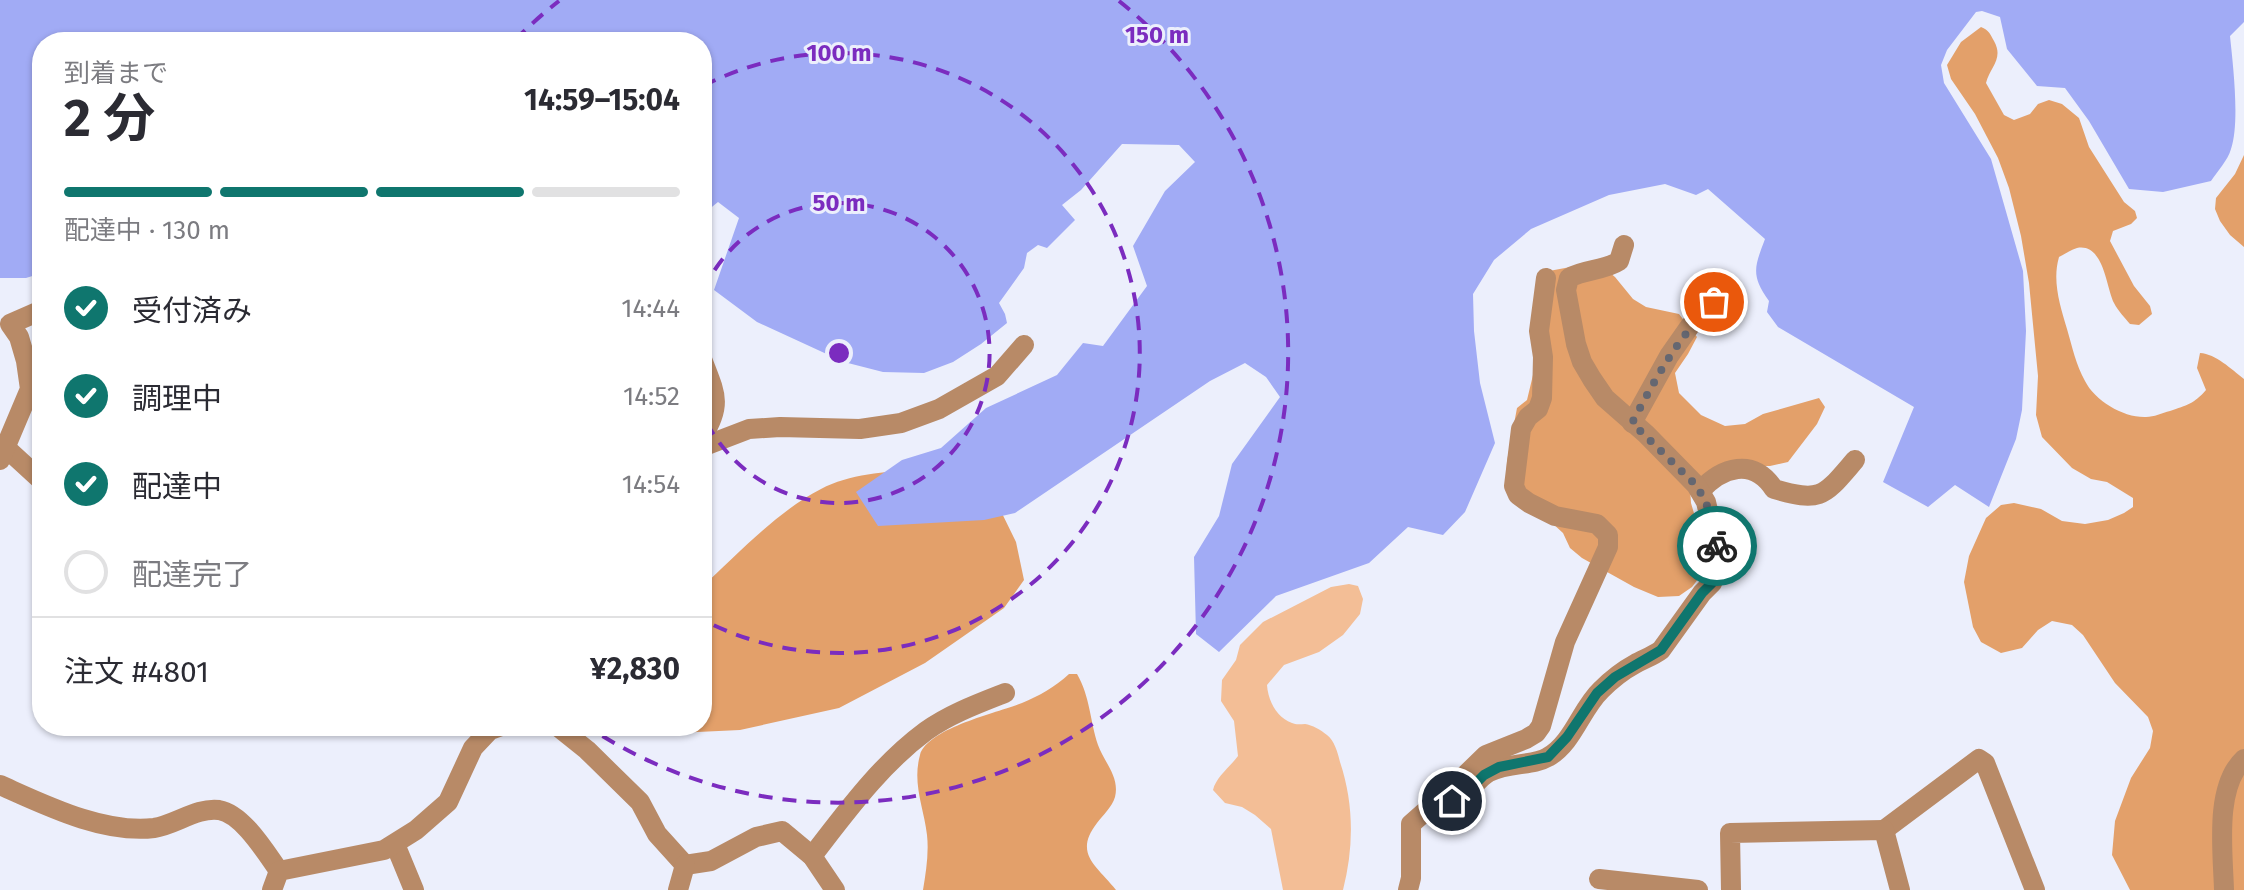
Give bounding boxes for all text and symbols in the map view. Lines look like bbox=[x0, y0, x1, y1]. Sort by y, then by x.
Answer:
text: 150 m bbox=[1125, 21, 1189, 49]
text: 100 m bbox=[806, 39, 872, 67]
text: 到着まで bbox=[64, 58, 168, 89]
text: 14:59–15:04 bbox=[524, 82, 680, 118]
text: 2 分 bbox=[64, 87, 155, 150]
text: 50 m bbox=[813, 189, 865, 217]
text: 配達中 · 130 m bbox=[64, 215, 230, 246]
pin bbox=[1680, 268, 1748, 336]
icon: bag bbox=[1692, 280, 1736, 324]
icon: check bbox=[64, 286, 108, 330]
text: 受付済み bbox=[132, 293, 252, 329]
text: 14:44 bbox=[621, 293, 680, 324]
centre of rings bbox=[825, 339, 853, 367]
icon: check bbox=[64, 374, 108, 418]
text: 調理中 bbox=[132, 381, 222, 417]
text: 14:52 bbox=[623, 381, 680, 412]
icon: check bbox=[64, 462, 108, 506]
text: 配達中 bbox=[132, 469, 222, 505]
text: 14:54 bbox=[622, 469, 680, 500]
courier bbox=[1677, 506, 1757, 586]
icon: bike bbox=[1695, 524, 1739, 568]
text: 配達完了 bbox=[132, 557, 252, 593]
text: ¥2,830 bbox=[590, 651, 680, 687]
text: 注文 #4801 bbox=[64, 654, 209, 690]
pin bbox=[1418, 767, 1486, 835]
icon: home bbox=[1430, 779, 1474, 823]

